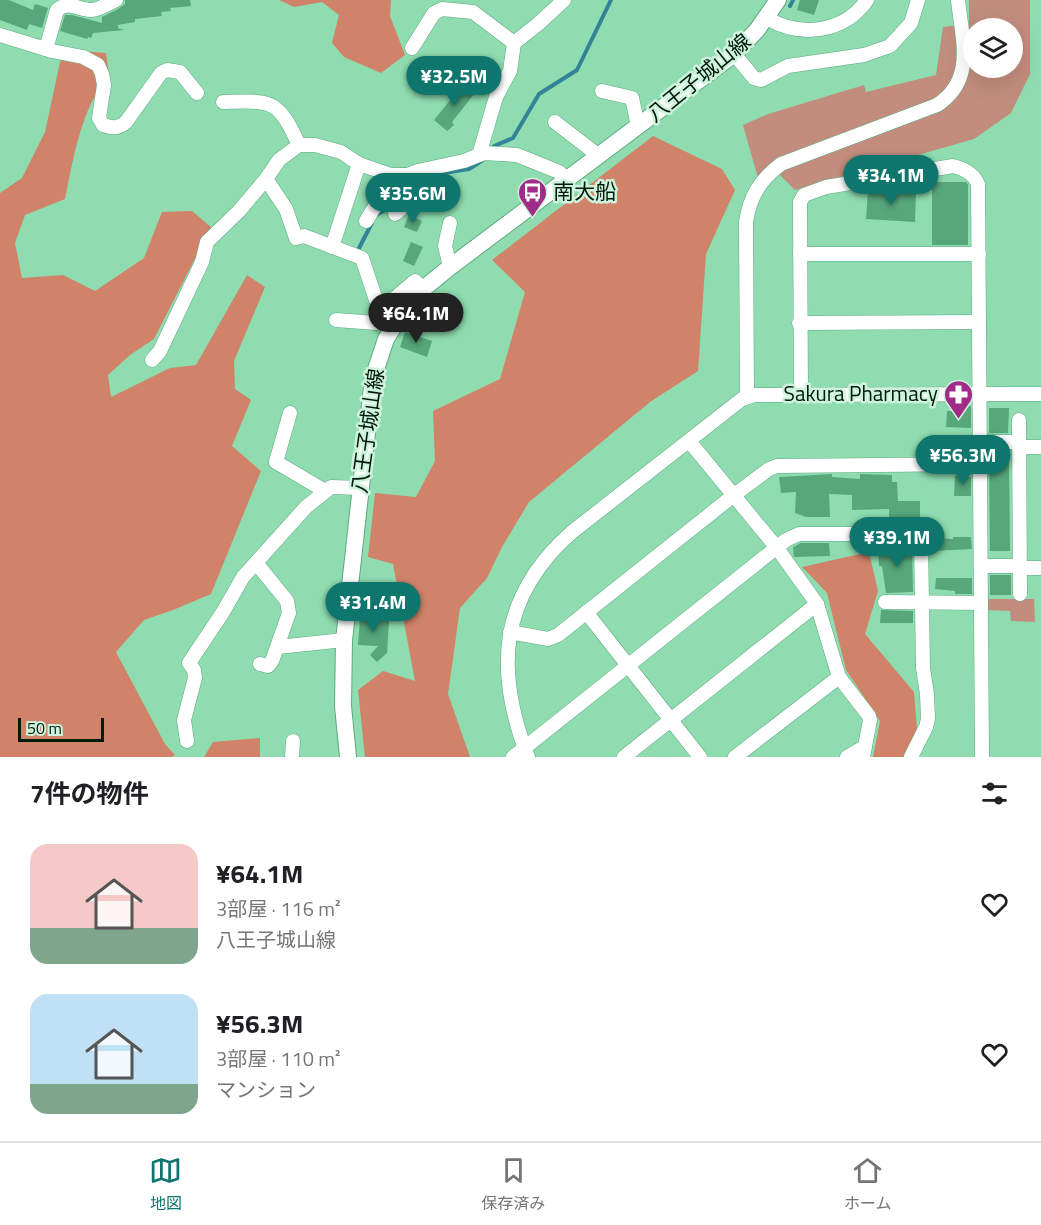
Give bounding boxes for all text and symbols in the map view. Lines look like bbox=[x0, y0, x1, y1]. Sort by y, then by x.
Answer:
map controls bbox=[963, 18, 1023, 78]
button: layers bbox=[963, 18, 1023, 78]
street label: 八王子城山線 bbox=[639, 25, 757, 129]
pin: ¥32.5M bbox=[405, 56, 503, 107]
text: ¥32.5M bbox=[420, 60, 488, 91]
pin: ¥34.1M bbox=[842, 155, 940, 206]
text: ¥34.1M bbox=[857, 159, 925, 190]
pin: ¥35.6M bbox=[364, 173, 462, 224]
place label: 南大船 bbox=[553, 175, 616, 207]
bus stop icon: 南大船 bbox=[516, 176, 548, 218]
text: ¥35.6M bbox=[379, 177, 447, 208]
pin: ¥64.1M bbox=[367, 293, 465, 344]
text: ¥64.1M bbox=[382, 297, 450, 328]
street label: 八王子城山線 bbox=[342, 366, 392, 495]
place label: Sakura Pharmacy bbox=[784, 377, 938, 409]
pharmacy icon: Sakura Pharmacy bbox=[943, 378, 975, 420]
pin: ¥56.3M bbox=[914, 435, 1012, 486]
text: ¥56.3M bbox=[929, 439, 997, 470]
pin: ¥39.1M bbox=[848, 517, 946, 568]
text: ¥39.1M bbox=[863, 521, 931, 552]
pin: ¥31.4M bbox=[324, 582, 422, 633]
text: ¥31.4M bbox=[339, 586, 407, 617]
scale bar bbox=[18, 715, 104, 742]
text: 50 m bbox=[27, 716, 62, 740]
text: 7件の物件 bbox=[30, 774, 149, 813]
icon: filters bbox=[978, 777, 1011, 810]
text: ¥64.1M bbox=[216, 854, 303, 893]
icon: home bbox=[78, 868, 150, 940]
icon: heart bbox=[978, 888, 1011, 921]
text: 3部屋 · 116 m² bbox=[216, 893, 341, 924]
text: 八王子城山線 bbox=[216, 924, 336, 955]
text: ¥56.3M bbox=[216, 1004, 303, 1043]
icon: home bbox=[78, 1018, 150, 1090]
icon: heart bbox=[978, 1038, 1011, 1071]
text: 3部屋 · 110 m² bbox=[216, 1043, 341, 1074]
text: マンション bbox=[216, 1074, 316, 1105]
tab: 地図 bbox=[149, 1154, 182, 1215]
tab: 保存済み bbox=[481, 1154, 545, 1215]
tab: ホーム bbox=[844, 1154, 892, 1215]

